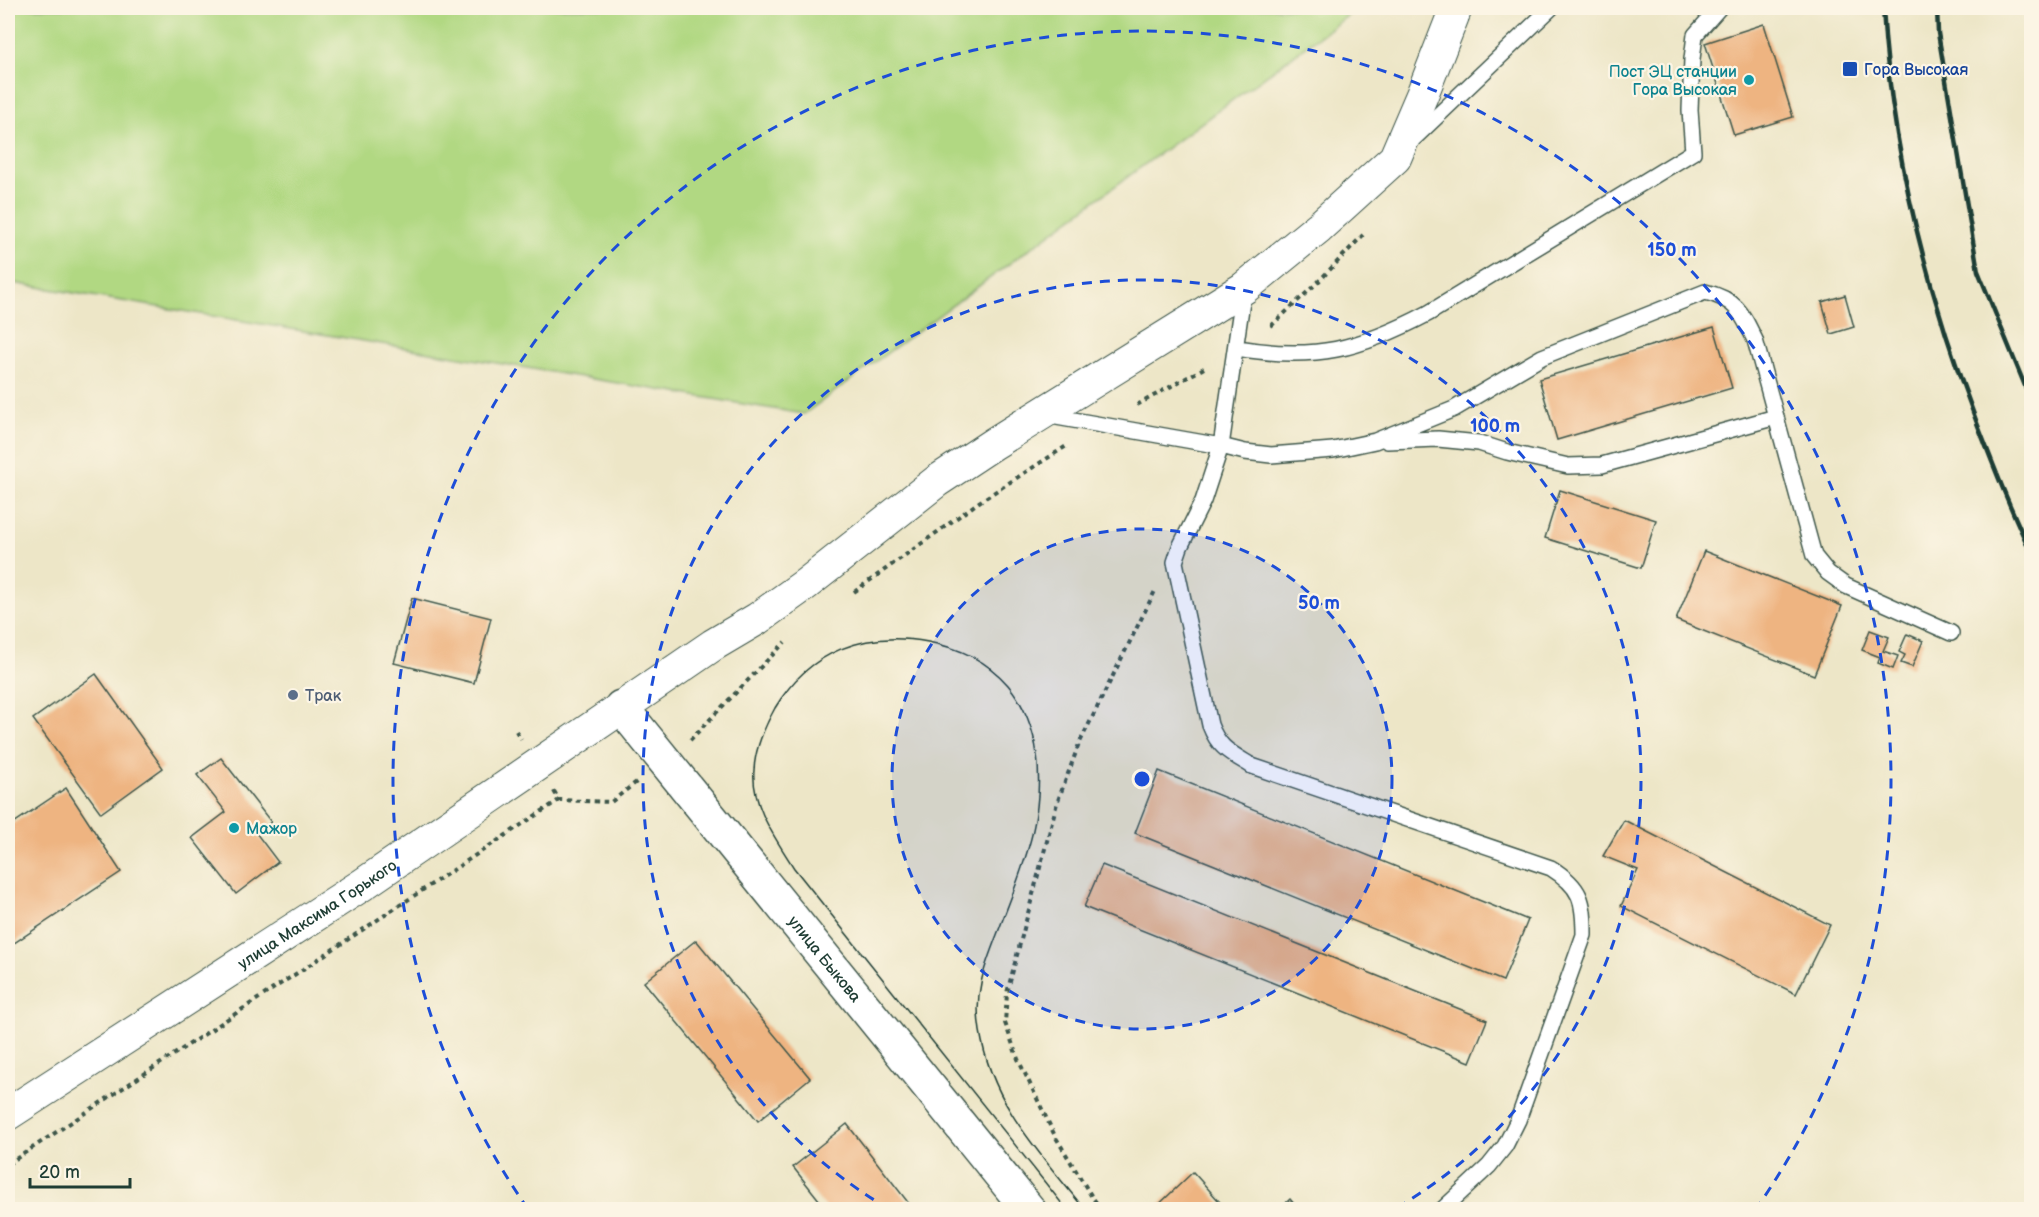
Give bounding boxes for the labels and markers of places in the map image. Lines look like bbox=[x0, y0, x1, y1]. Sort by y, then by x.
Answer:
marker: Гора Высокая bbox=[1841, 60, 1859, 78]
place label: Гора Высокая bbox=[1864, 61, 1969, 80]
place label: Пост ЭЦ станции Гора Высокая bbox=[1609, 63, 1737, 100]
marker: Пост ЭЦ станции Гора Высокая bbox=[1742, 73, 1756, 87]
place label: Трак bbox=[305, 687, 342, 706]
marker: Трак bbox=[286, 688, 300, 702]
centre of rings bbox=[1132, 769, 1152, 789]
place label: Мажор bbox=[246, 820, 297, 839]
marker: Мажор bbox=[227, 821, 241, 835]

